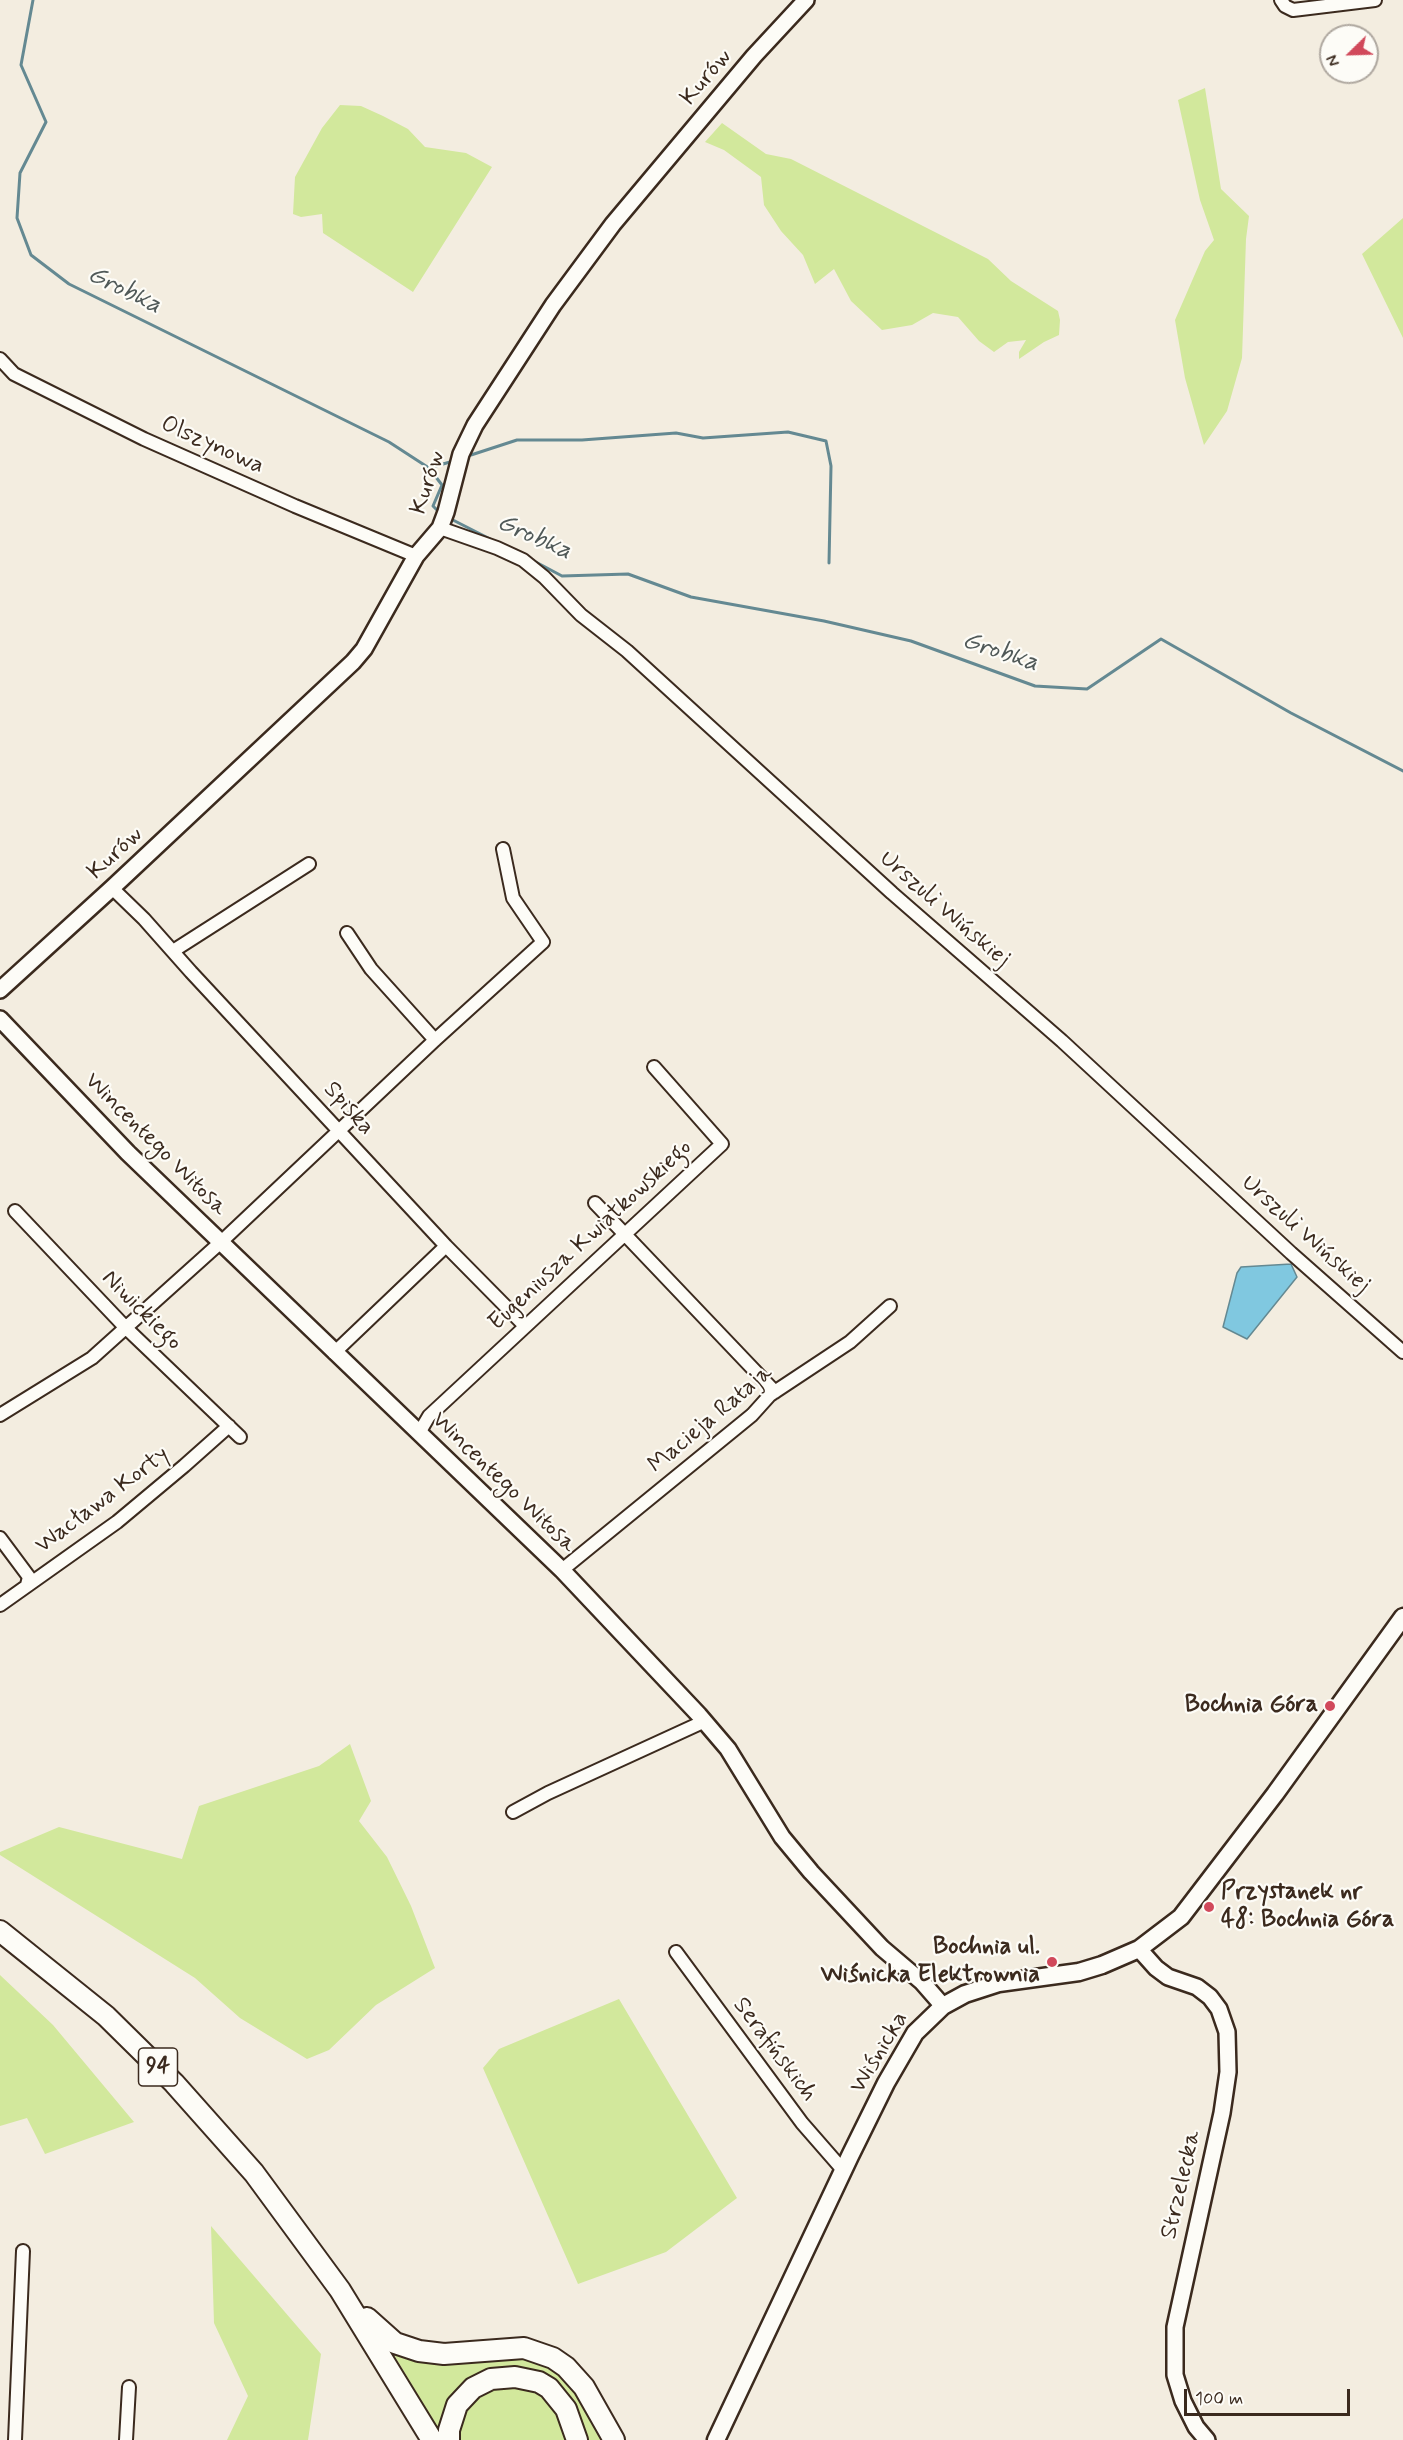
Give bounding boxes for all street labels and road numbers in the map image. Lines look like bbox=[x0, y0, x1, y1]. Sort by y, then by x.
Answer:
street label: Kurów bbox=[675, 44, 739, 112]
street label: Olszynowa bbox=[156, 410, 268, 482]
street label: Kurów bbox=[405, 448, 453, 518]
street label: Kurów bbox=[82, 821, 150, 887]
street label: Urszuli Wińskiej bbox=[873, 845, 1015, 975]
street label: Wincentego Witosa bbox=[77, 1067, 233, 1223]
street label: Spiska bbox=[316, 1076, 380, 1142]
street label: Eugeniusza Kwiatkowskiego bbox=[483, 1134, 699, 1338]
street label: Urszuli Wińskiej bbox=[1234, 1169, 1376, 1301]
street label: Niwickiego bbox=[95, 1265, 187, 1357]
street label: Macieja Rataja bbox=[643, 1360, 779, 1480]
street label: Wincentego Witosa bbox=[424, 1406, 582, 1560]
street label: Wacława Korty bbox=[30, 1441, 176, 1561]
street label: Serafińskich bbox=[725, 1992, 823, 2108]
street label: Wiśnicka bbox=[844, 2007, 916, 2099]
road number: 94 bbox=[138, 2048, 178, 2086]
street label: Strzelecka bbox=[1156, 2128, 1208, 2242]

